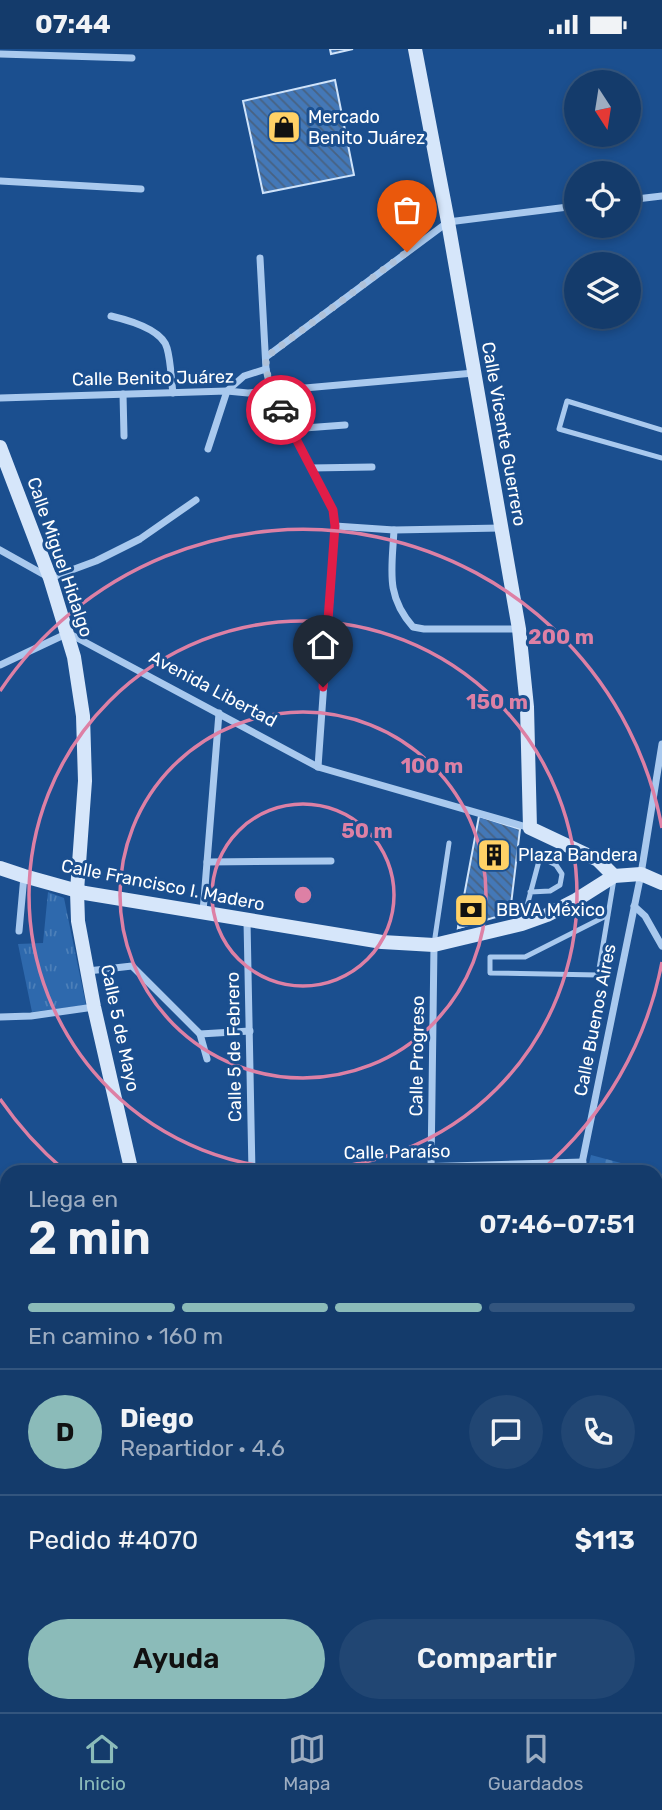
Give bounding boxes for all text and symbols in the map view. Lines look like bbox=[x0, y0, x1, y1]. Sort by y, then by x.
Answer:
text: 07:44 bbox=[35, 9, 111, 40]
north arrow bbox=[564, 70, 640, 147]
map controls bbox=[564, 70, 641, 329]
place label: Mercado Benito Juárez bbox=[308, 106, 425, 149]
shop icon: Mercado Benito Juárez bbox=[265, 108, 303, 146]
button: locate bbox=[564, 161, 641, 238]
pin bbox=[377, 180, 437, 252]
icon: bag bbox=[388, 191, 426, 229]
button: layers bbox=[564, 252, 641, 329]
street label: Calle Vicente Guerrero bbox=[477, 340, 531, 528]
street label: Calle Benito Juárez bbox=[72, 366, 234, 390]
courier bbox=[246, 375, 316, 445]
icon: car bbox=[262, 391, 300, 429]
street label: Calle Miguel Hidalgo bbox=[22, 474, 98, 640]
pin bbox=[293, 615, 353, 687]
text: 200 m bbox=[528, 624, 594, 649]
icon: home bbox=[304, 626, 342, 664]
street label: Avenida Libertad bbox=[145, 646, 281, 732]
text: 150 m bbox=[466, 689, 528, 714]
text: 100 m bbox=[401, 753, 463, 778]
text: 50 m bbox=[341, 818, 393, 843]
building icon: Plaza Bandera bbox=[475, 836, 513, 874]
place label: Plaza Bandera bbox=[518, 844, 638, 866]
street label: Calle Francisco I. Madero bbox=[59, 854, 267, 916]
centre of rings bbox=[291, 883, 315, 907]
bank icon: BBVA México bbox=[452, 891, 490, 929]
place label: BBVA México bbox=[496, 899, 605, 921]
street label: Calle Buenos Aires bbox=[569, 942, 621, 1098]
street label: Calle 5 de Mayo bbox=[96, 962, 144, 1094]
street label: Calle 5 de Febrero bbox=[222, 972, 246, 1122]
street label: Calle Progreso bbox=[405, 995, 429, 1117]
street label: Calle Paraíso bbox=[343, 1140, 451, 1164]
text: Llega en bbox=[28, 1185, 118, 1213]
text: 07:46–07:51 bbox=[479, 1209, 635, 1240]
text: 2 min bbox=[28, 1211, 151, 1266]
text: En camino · 160 m bbox=[28, 1322, 223, 1350]
button: chat bbox=[469, 1395, 543, 1469]
button: phone bbox=[561, 1395, 635, 1469]
text: Diego bbox=[120, 1403, 194, 1434]
text: D bbox=[56, 1417, 74, 1448]
text: Repartidor · 4.6 bbox=[120, 1434, 285, 1462]
text: Pedido #4070 bbox=[28, 1525, 198, 1556]
text: $113 bbox=[575, 1525, 635, 1556]
button: Ayuda bbox=[28, 1619, 325, 1699]
button: Compartir bbox=[339, 1619, 635, 1699]
tab: Inicio bbox=[79, 1730, 126, 1795]
tab: Mapa bbox=[283, 1730, 331, 1795]
tab: Guardados bbox=[488, 1730, 583, 1795]

